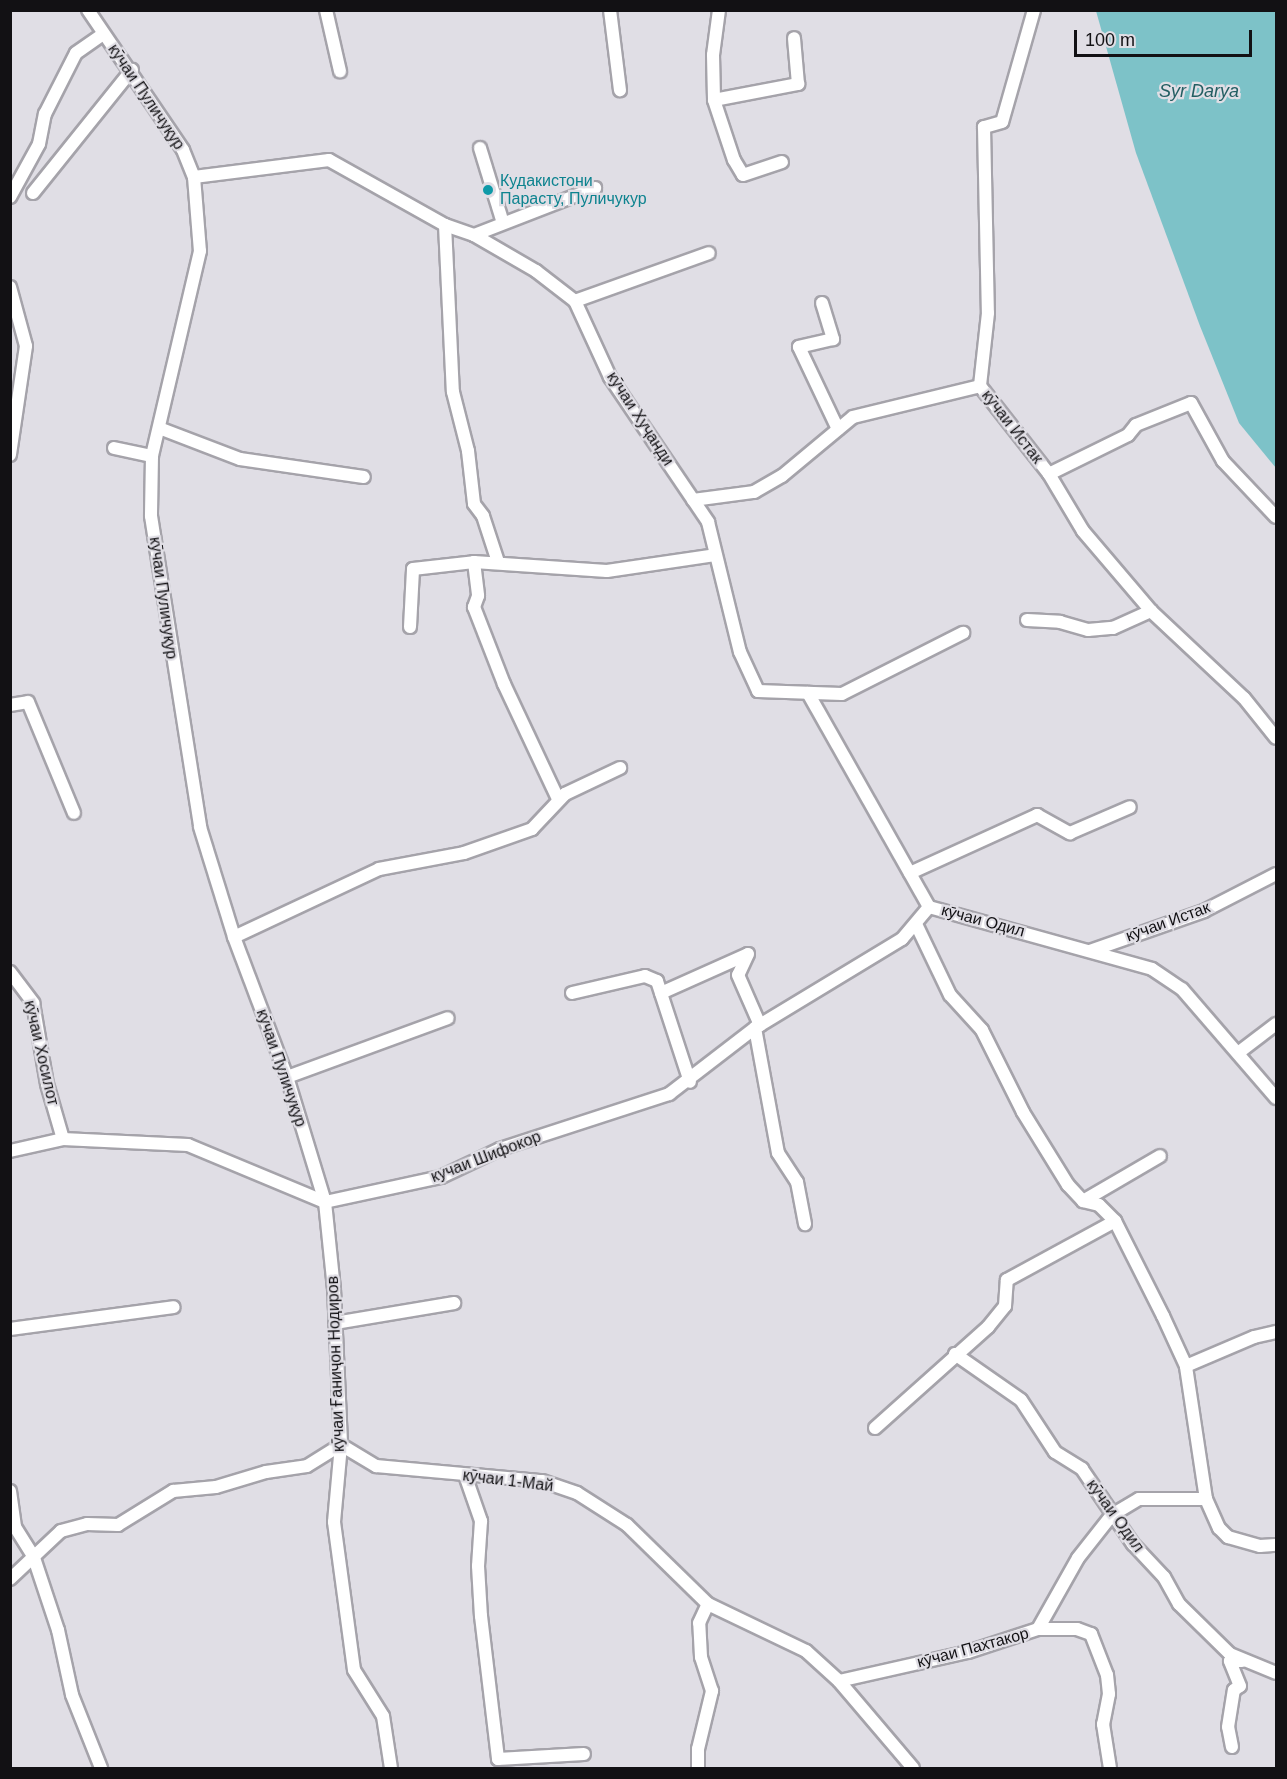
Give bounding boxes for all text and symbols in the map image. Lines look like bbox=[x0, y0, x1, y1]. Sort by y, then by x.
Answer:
scale bar bbox=[1077, 18, 1256, 56]
text: 100 m bbox=[1085, 30, 1135, 50]
street label: кӯчаи Пуличуқур bbox=[104, 41, 188, 153]
water label: Syr Darya bbox=[1159, 80, 1239, 102]
place label: Кудакистони Парасту, Пуличукур bbox=[500, 171, 647, 209]
marker: Кудакистони Парасту, Пуличукур bbox=[481, 183, 495, 197]
street label: кӯчаи Хуҷанди bbox=[602, 368, 678, 470]
street label: кӯчаи Истак bbox=[977, 386, 1047, 468]
street label: кӯчаи Пуличуқур bbox=[145, 536, 181, 660]
street label: кӯчаи Истак bbox=[1123, 898, 1213, 946]
street label: кӯчаи Одил bbox=[939, 901, 1027, 941]
street label: кӯчаи Хосилот bbox=[20, 999, 62, 1107]
street label: кӯчаи Пуличуқур bbox=[252, 1007, 310, 1129]
street label: кучаи Шифокор bbox=[428, 1127, 544, 1187]
street label: кӯчаи Ғаниҷон Нодиров bbox=[323, 1276, 349, 1452]
street label: кӯчаи 1-Май bbox=[462, 1466, 554, 1496]
street label: кӯчаи Одил bbox=[1082, 1476, 1148, 1556]
street label: кӯчаи Пахтакор bbox=[915, 1624, 1031, 1672]

